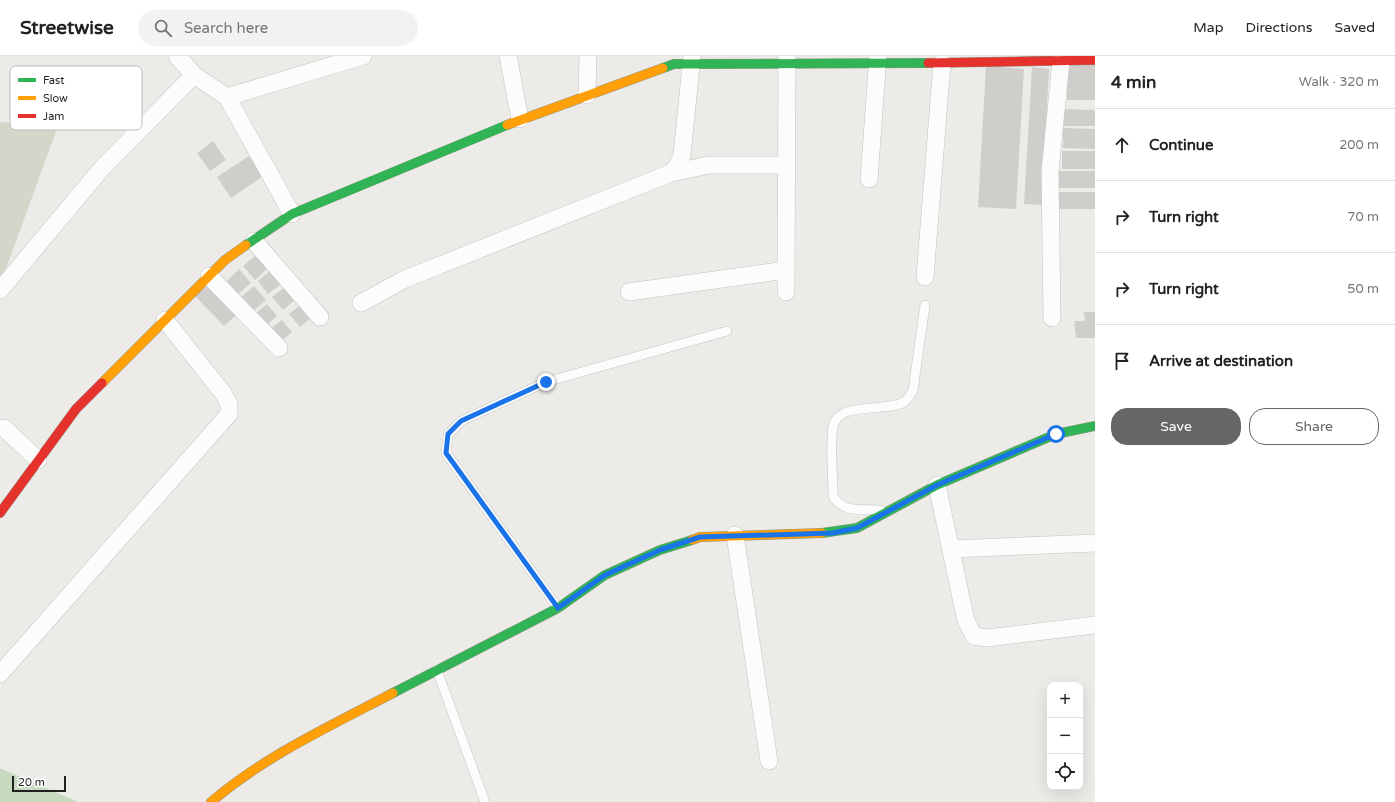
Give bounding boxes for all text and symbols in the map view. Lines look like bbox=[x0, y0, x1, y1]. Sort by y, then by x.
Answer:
search box bbox=[138, 10, 418, 46]
text: Streetwise bbox=[20, 17, 114, 39]
icon: search bbox=[152, 17, 174, 39]
text: Search here bbox=[184, 19, 268, 37]
text: Map bbox=[1193, 19, 1224, 36]
text: Directions bbox=[1246, 19, 1313, 36]
text: Saved bbox=[1335, 19, 1375, 36]
legend bbox=[10, 66, 142, 130]
text: 4 min bbox=[1111, 72, 1156, 93]
text: Fast bbox=[43, 74, 64, 87]
text: Walk · 320 m bbox=[1299, 74, 1379, 90]
text: Slow bbox=[43, 92, 68, 105]
text: Jam bbox=[43, 110, 64, 123]
icon: ahead bbox=[1111, 134, 1133, 156]
text: Continue bbox=[1149, 136, 1213, 154]
text: 200 m bbox=[1339, 137, 1379, 153]
icon: right bbox=[1111, 206, 1133, 228]
text: Turn right bbox=[1149, 208, 1219, 226]
text: 70 m bbox=[1347, 209, 1379, 225]
icon: right bbox=[1111, 278, 1133, 300]
text: Turn right bbox=[1149, 280, 1219, 298]
text: 50 m bbox=[1347, 281, 1379, 297]
icon: arrive bbox=[1111, 350, 1133, 372]
text: Arrive at destination bbox=[1149, 352, 1293, 370]
route end bbox=[537, 373, 555, 391]
button: Save bbox=[1111, 408, 1241, 445]
button: Share bbox=[1249, 408, 1379, 445]
route start bbox=[1047, 425, 1065, 443]
map controls bbox=[1047, 682, 1083, 790]
button: + bbox=[1047, 682, 1083, 718]
button: − bbox=[1047, 718, 1083, 754]
button: locate bbox=[1047, 754, 1083, 790]
scale bar bbox=[12, 774, 66, 793]
text: 20 m bbox=[18, 776, 45, 789]

